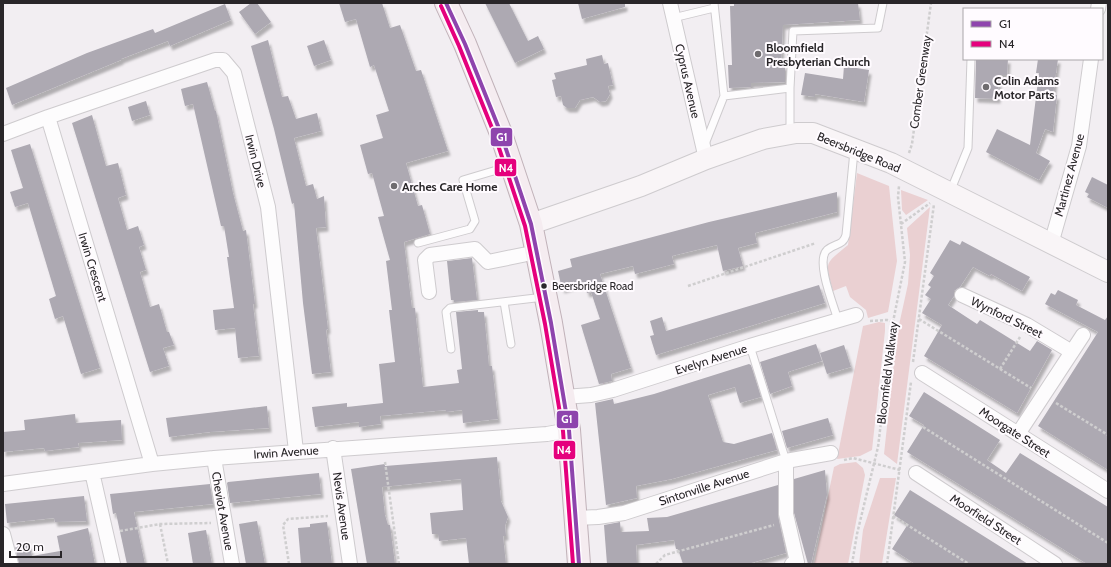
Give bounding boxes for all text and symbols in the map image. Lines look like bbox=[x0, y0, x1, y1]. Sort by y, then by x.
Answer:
legend bbox=[963, 8, 1103, 60]
text: G1 bbox=[999, 16, 1011, 31]
street label: Comber Greenway bbox=[906, 34, 934, 130]
text: N4 bbox=[999, 36, 1014, 51]
place label: Bloomfield Presbyterian Church bbox=[766, 40, 870, 69]
street label: Cyprus Avenue bbox=[672, 42, 704, 120]
marker: Bloomfield Presbyterian Church bbox=[753, 49, 763, 59]
place label: Colin Adams Motor Parts bbox=[994, 73, 1059, 102]
marker: Colin Adams Motor Parts bbox=[981, 82, 991, 92]
line badge: G1 bbox=[490, 127, 513, 147]
street label: Beersbridge Road bbox=[815, 128, 903, 176]
text: G1 bbox=[496, 130, 508, 144]
street label: Martinez Avenue bbox=[1051, 132, 1087, 218]
street label: Irwin Drive bbox=[242, 133, 270, 189]
line badge: N4 bbox=[494, 158, 517, 177]
text: N4 bbox=[499, 161, 513, 175]
place label: Arches Care Home bbox=[402, 179, 497, 194]
marker: Arches Care Home bbox=[389, 181, 399, 191]
street label: Irwin Crescent bbox=[75, 231, 111, 303]
place label: Beersbridge Road bbox=[552, 279, 633, 293]
marker: Beersbridge Road bbox=[539, 281, 549, 291]
street label: Wynford Street bbox=[969, 293, 1045, 341]
street label: Bloomfield Walkway bbox=[873, 321, 901, 425]
street label: Evelyn Avenue bbox=[673, 340, 749, 378]
street label: Moorgate Street bbox=[977, 403, 1053, 461]
line badge: G1 bbox=[556, 410, 579, 429]
text: G1 bbox=[561, 412, 573, 426]
line badge: N4 bbox=[553, 440, 576, 460]
street label: Irwin Avenue bbox=[253, 442, 319, 462]
text: N4 bbox=[557, 443, 571, 457]
street label: Sintonville Avenue bbox=[657, 465, 751, 509]
street label: Cheviot Avenue bbox=[209, 470, 237, 552]
street label: Nevis Avenue bbox=[330, 471, 354, 541]
street label: Moorfield Street bbox=[947, 490, 1025, 548]
scale bar bbox=[10, 533, 61, 559]
text: 20 m bbox=[16, 539, 44, 554]

